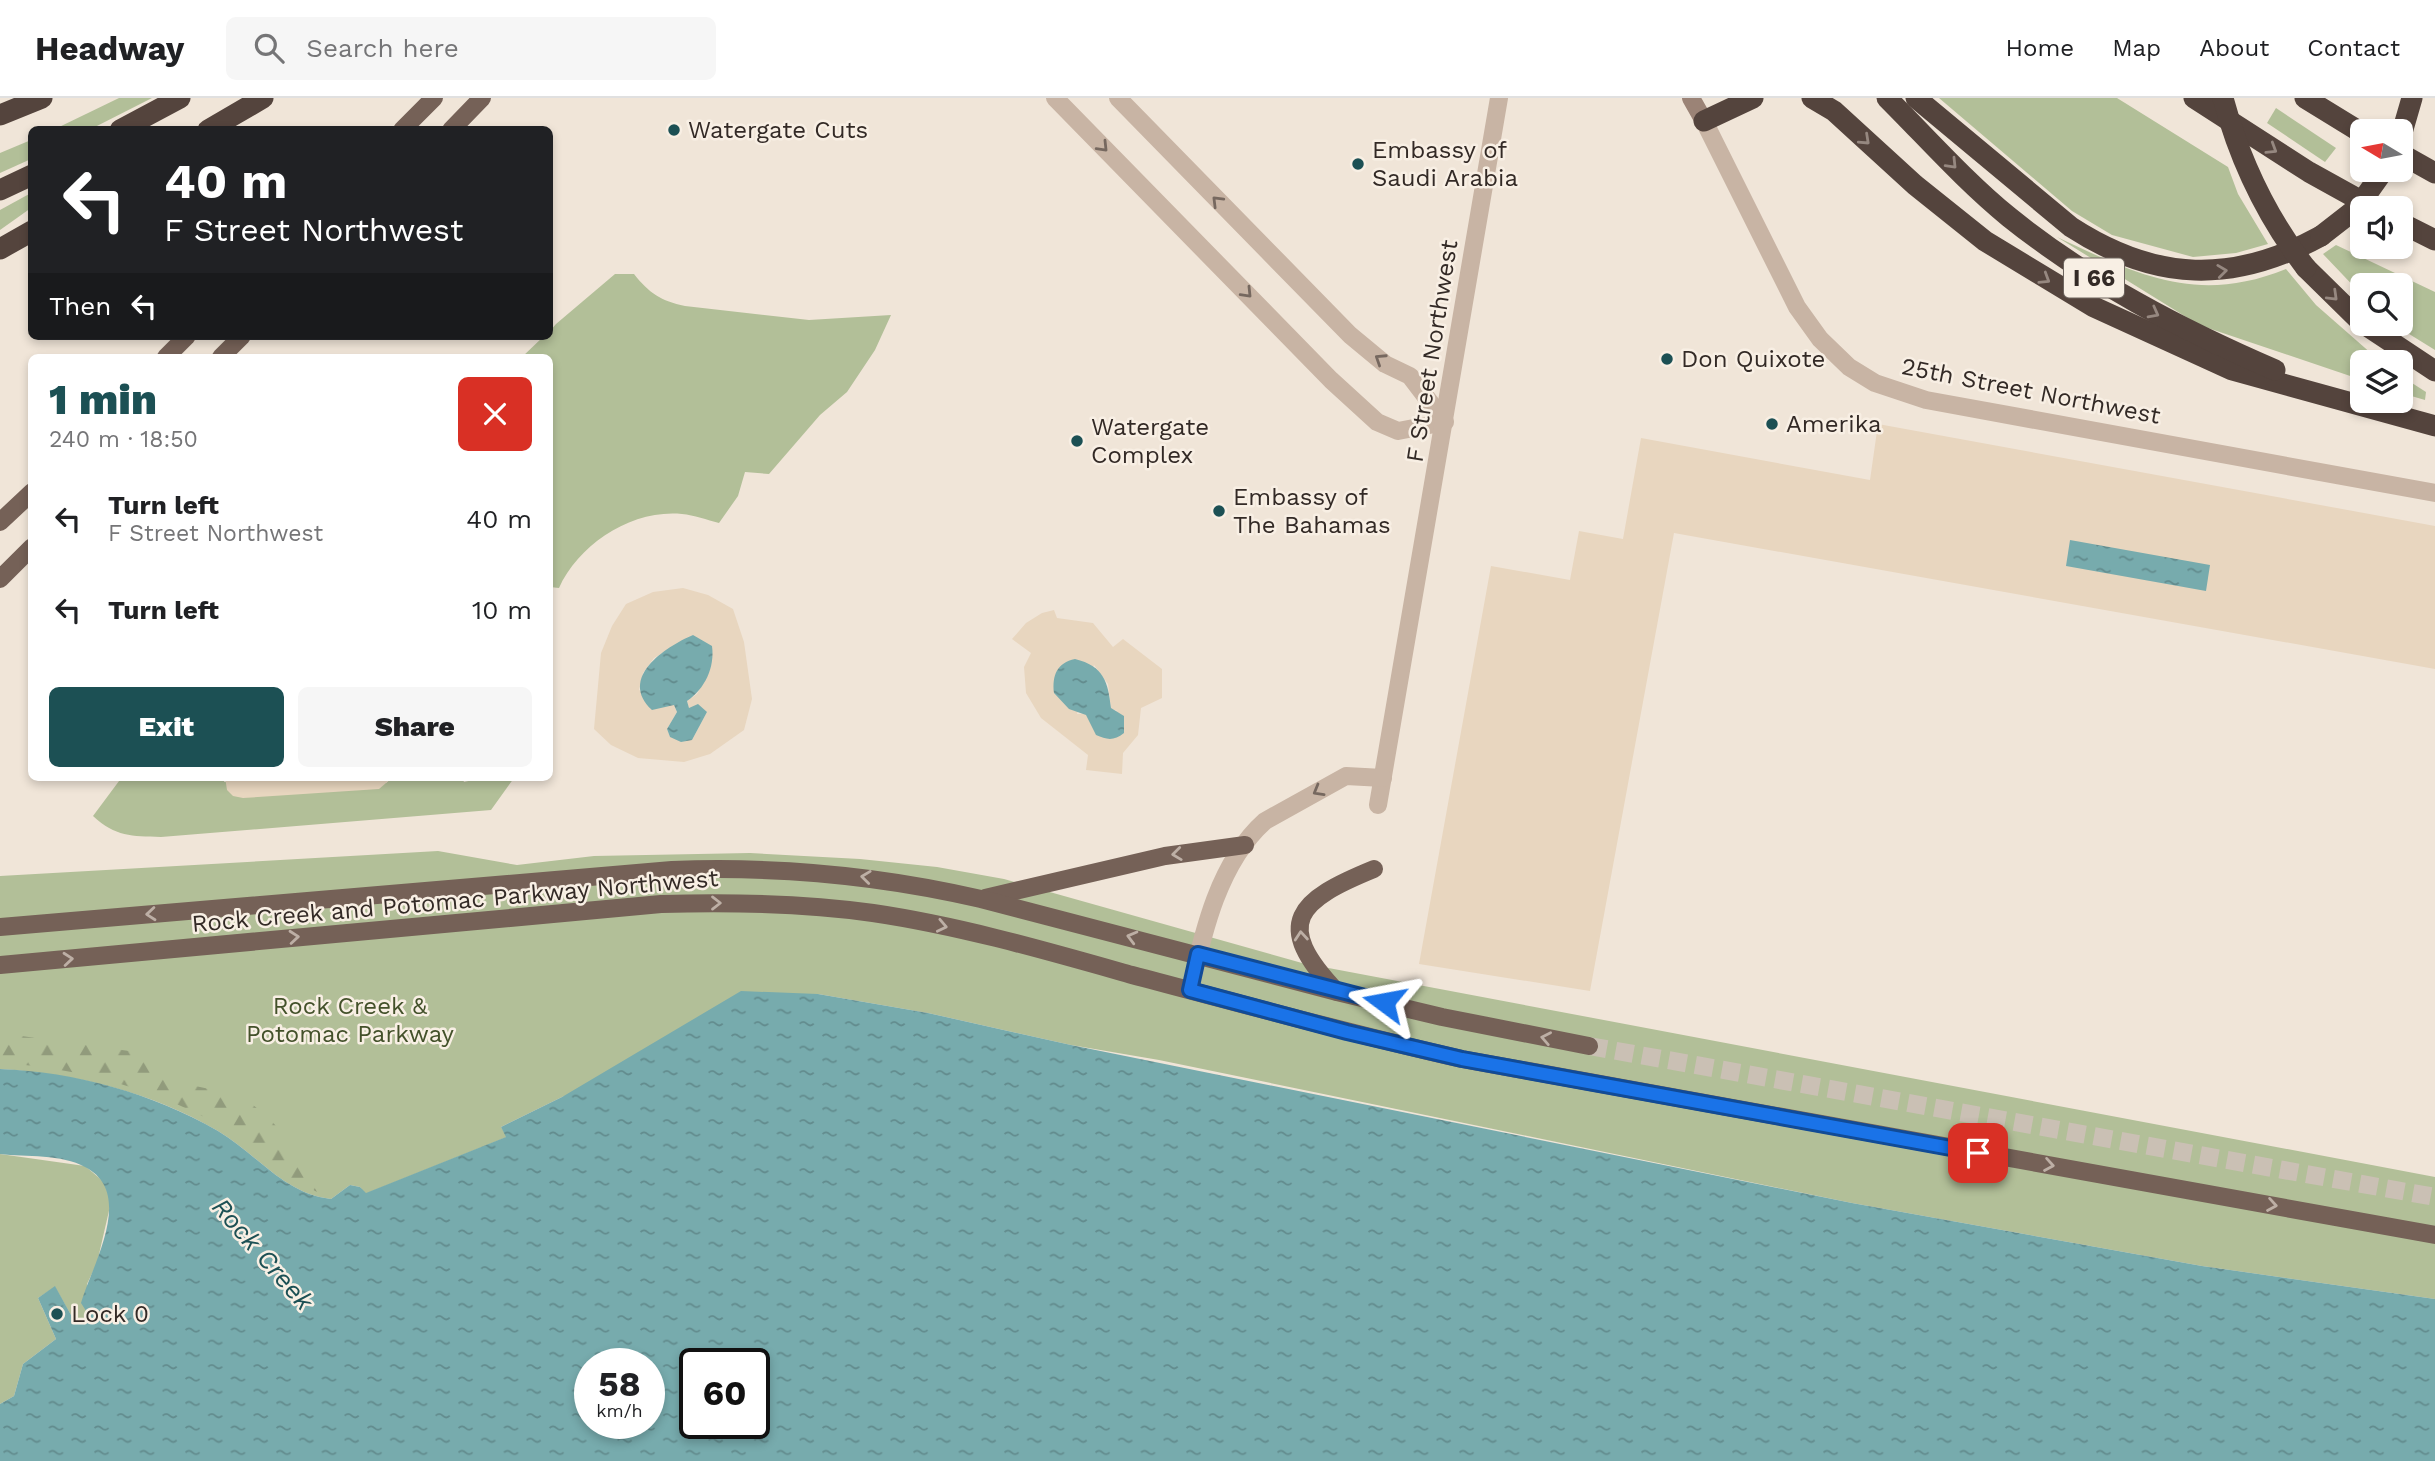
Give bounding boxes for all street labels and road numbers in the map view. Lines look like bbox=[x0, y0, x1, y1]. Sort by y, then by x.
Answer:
street label: F Street Northwest bbox=[1401, 238, 1463, 464]
road number: I 66 bbox=[2064, 258, 2124, 298]
street label: 25th Street Northwest bbox=[1899, 352, 2163, 430]
street label: Rock Creek and Potomac Parkway Northwest bbox=[191, 864, 719, 938]

